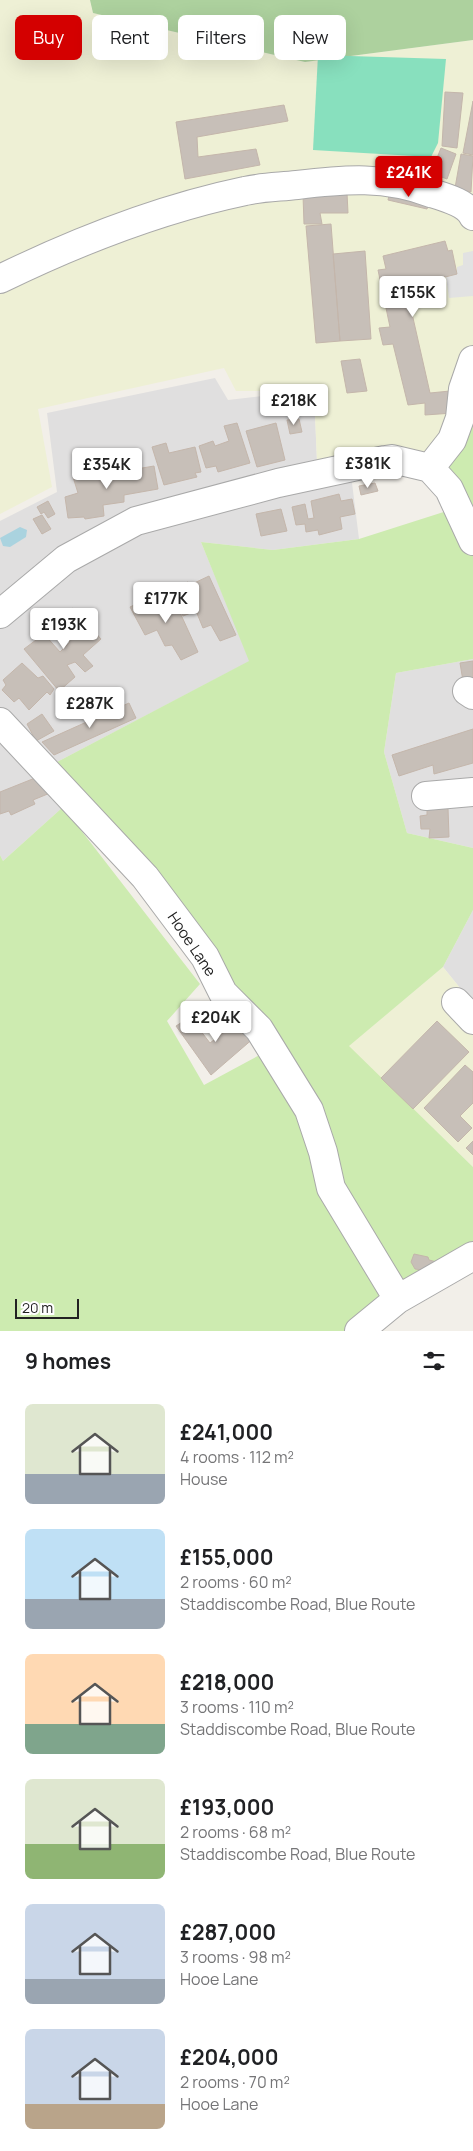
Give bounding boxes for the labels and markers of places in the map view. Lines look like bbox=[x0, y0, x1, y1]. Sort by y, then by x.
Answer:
pin: £241K bbox=[374, 156, 444, 198]
pin: £155K bbox=[378, 276, 448, 318]
pin: £218K bbox=[259, 384, 329, 426]
pin: £381K bbox=[333, 446, 403, 489]
pin: £354K bbox=[72, 448, 142, 490]
pin: £177K bbox=[131, 582, 201, 624]
pin: £193K bbox=[29, 608, 99, 650]
pin: £287K bbox=[55, 686, 125, 729]
pin: £204K bbox=[181, 1000, 251, 1043]

